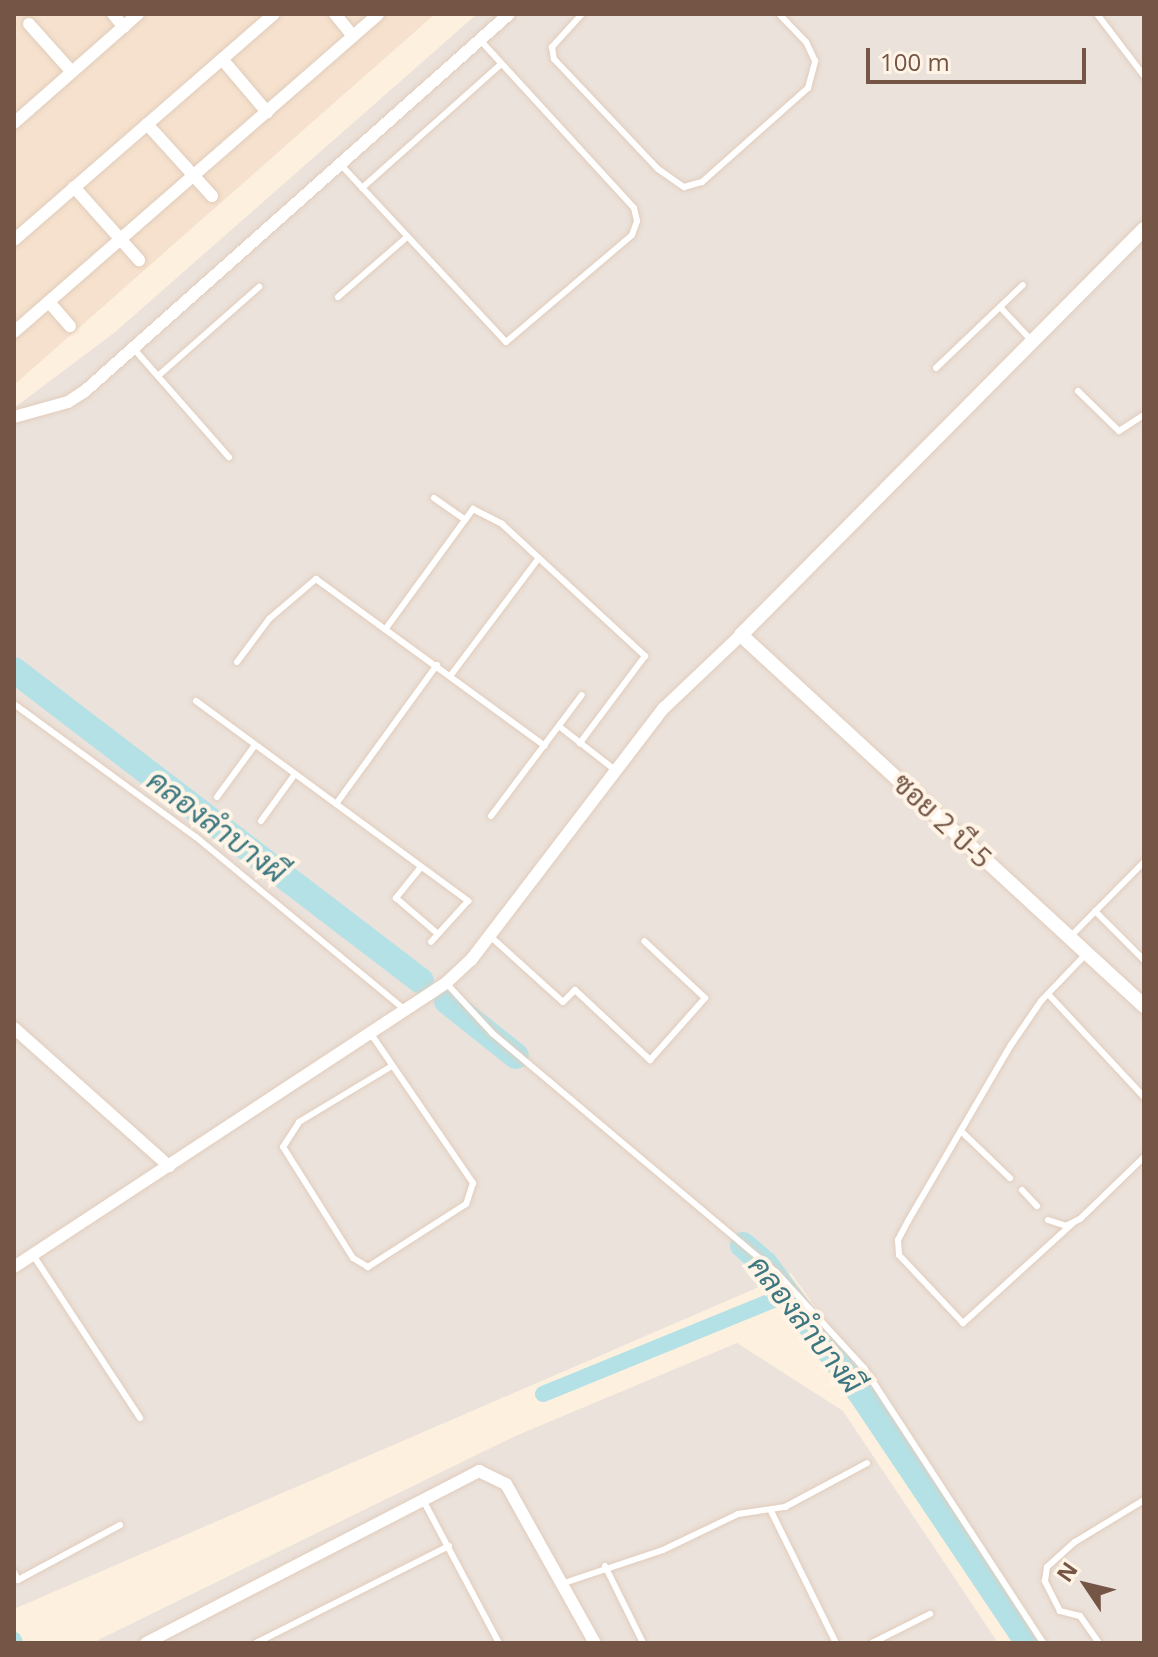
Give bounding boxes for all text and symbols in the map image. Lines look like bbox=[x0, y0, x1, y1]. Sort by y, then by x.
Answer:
scale bar bbox=[870, 32, 1090, 82]
text: 100 m bbox=[880, 45, 950, 78]
water label: คลองลำบางผี bbox=[140, 762, 294, 890]
street label: ซอย 2 บี-5 bbox=[886, 766, 1000, 874]
water label: คลองลำบางผี bbox=[741, 1248, 871, 1400]
north arrow bbox=[1046, 1545, 1126, 1625]
text: N bbox=[1049, 1555, 1084, 1587]

